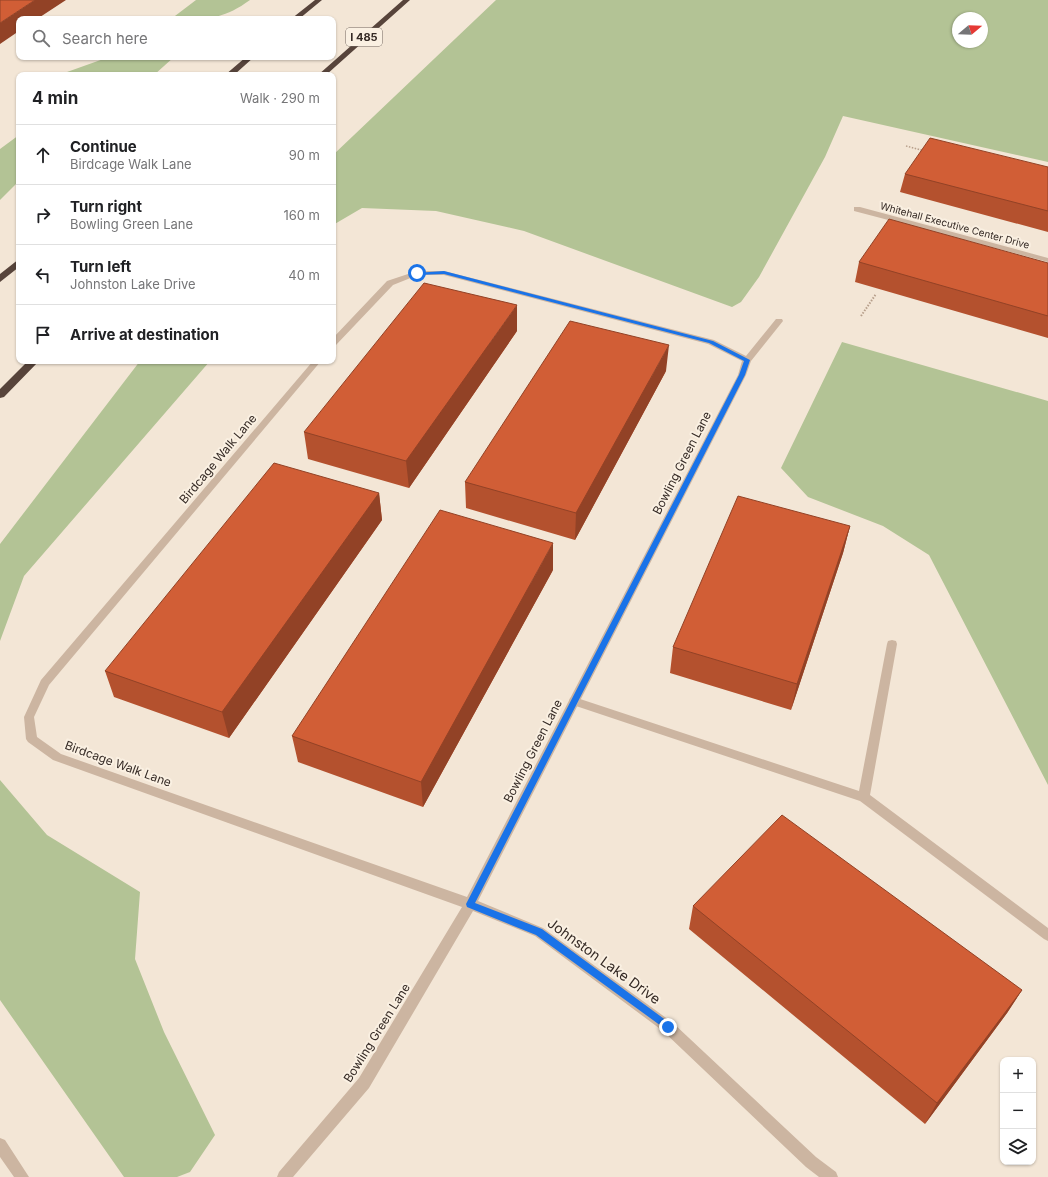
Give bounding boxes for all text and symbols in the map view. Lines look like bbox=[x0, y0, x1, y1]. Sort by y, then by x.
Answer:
north arrow bbox=[952, 12, 988, 48]
search box bbox=[16, 16, 336, 60]
icon: search bbox=[30, 27, 52, 49]
road number: I 485 bbox=[346, 28, 382, 46]
text: Search here bbox=[62, 29, 148, 48]
text: 4 min bbox=[32, 88, 78, 108]
text: Walk · 290 m bbox=[240, 90, 320, 106]
text: Continue bbox=[70, 137, 137, 156]
icon: ahead bbox=[32, 144, 54, 166]
text: 90 m bbox=[289, 147, 320, 163]
text: Birdcage Walk Lane bbox=[70, 156, 192, 172]
text: Turn right bbox=[70, 197, 142, 216]
street label: Whitehall Executive Center Drive bbox=[879, 199, 1031, 251]
icon: right bbox=[32, 204, 54, 226]
text: 160 m bbox=[283, 207, 320, 223]
text: Bowling Green Lane bbox=[70, 216, 193, 232]
text: Turn left bbox=[70, 257, 131, 276]
icon: left bbox=[32, 264, 54, 286]
route start bbox=[408, 264, 426, 282]
text: 40 m bbox=[288, 267, 320, 283]
text: Johnston Lake Drive bbox=[70, 276, 196, 292]
icon: arrive bbox=[32, 324, 54, 346]
text: Arrive at destination bbox=[70, 325, 219, 344]
street label: Bowling Green Lane bbox=[649, 409, 714, 517]
street label: Birdcage Walk Lane bbox=[176, 411, 259, 507]
street label: Bowling Green Lane bbox=[500, 697, 565, 805]
street label: Birdcage Walk Lane bbox=[63, 737, 174, 790]
street label: Johnston Lake Drive bbox=[545, 914, 664, 1007]
street label: Bowling Green Lane bbox=[340, 981, 413, 1085]
route end bbox=[659, 1018, 677, 1036]
map controls bbox=[1000, 1057, 1036, 1165]
button: + bbox=[1000, 1057, 1036, 1093]
button: − bbox=[1000, 1093, 1036, 1129]
button: layers bbox=[1000, 1129, 1036, 1165]

